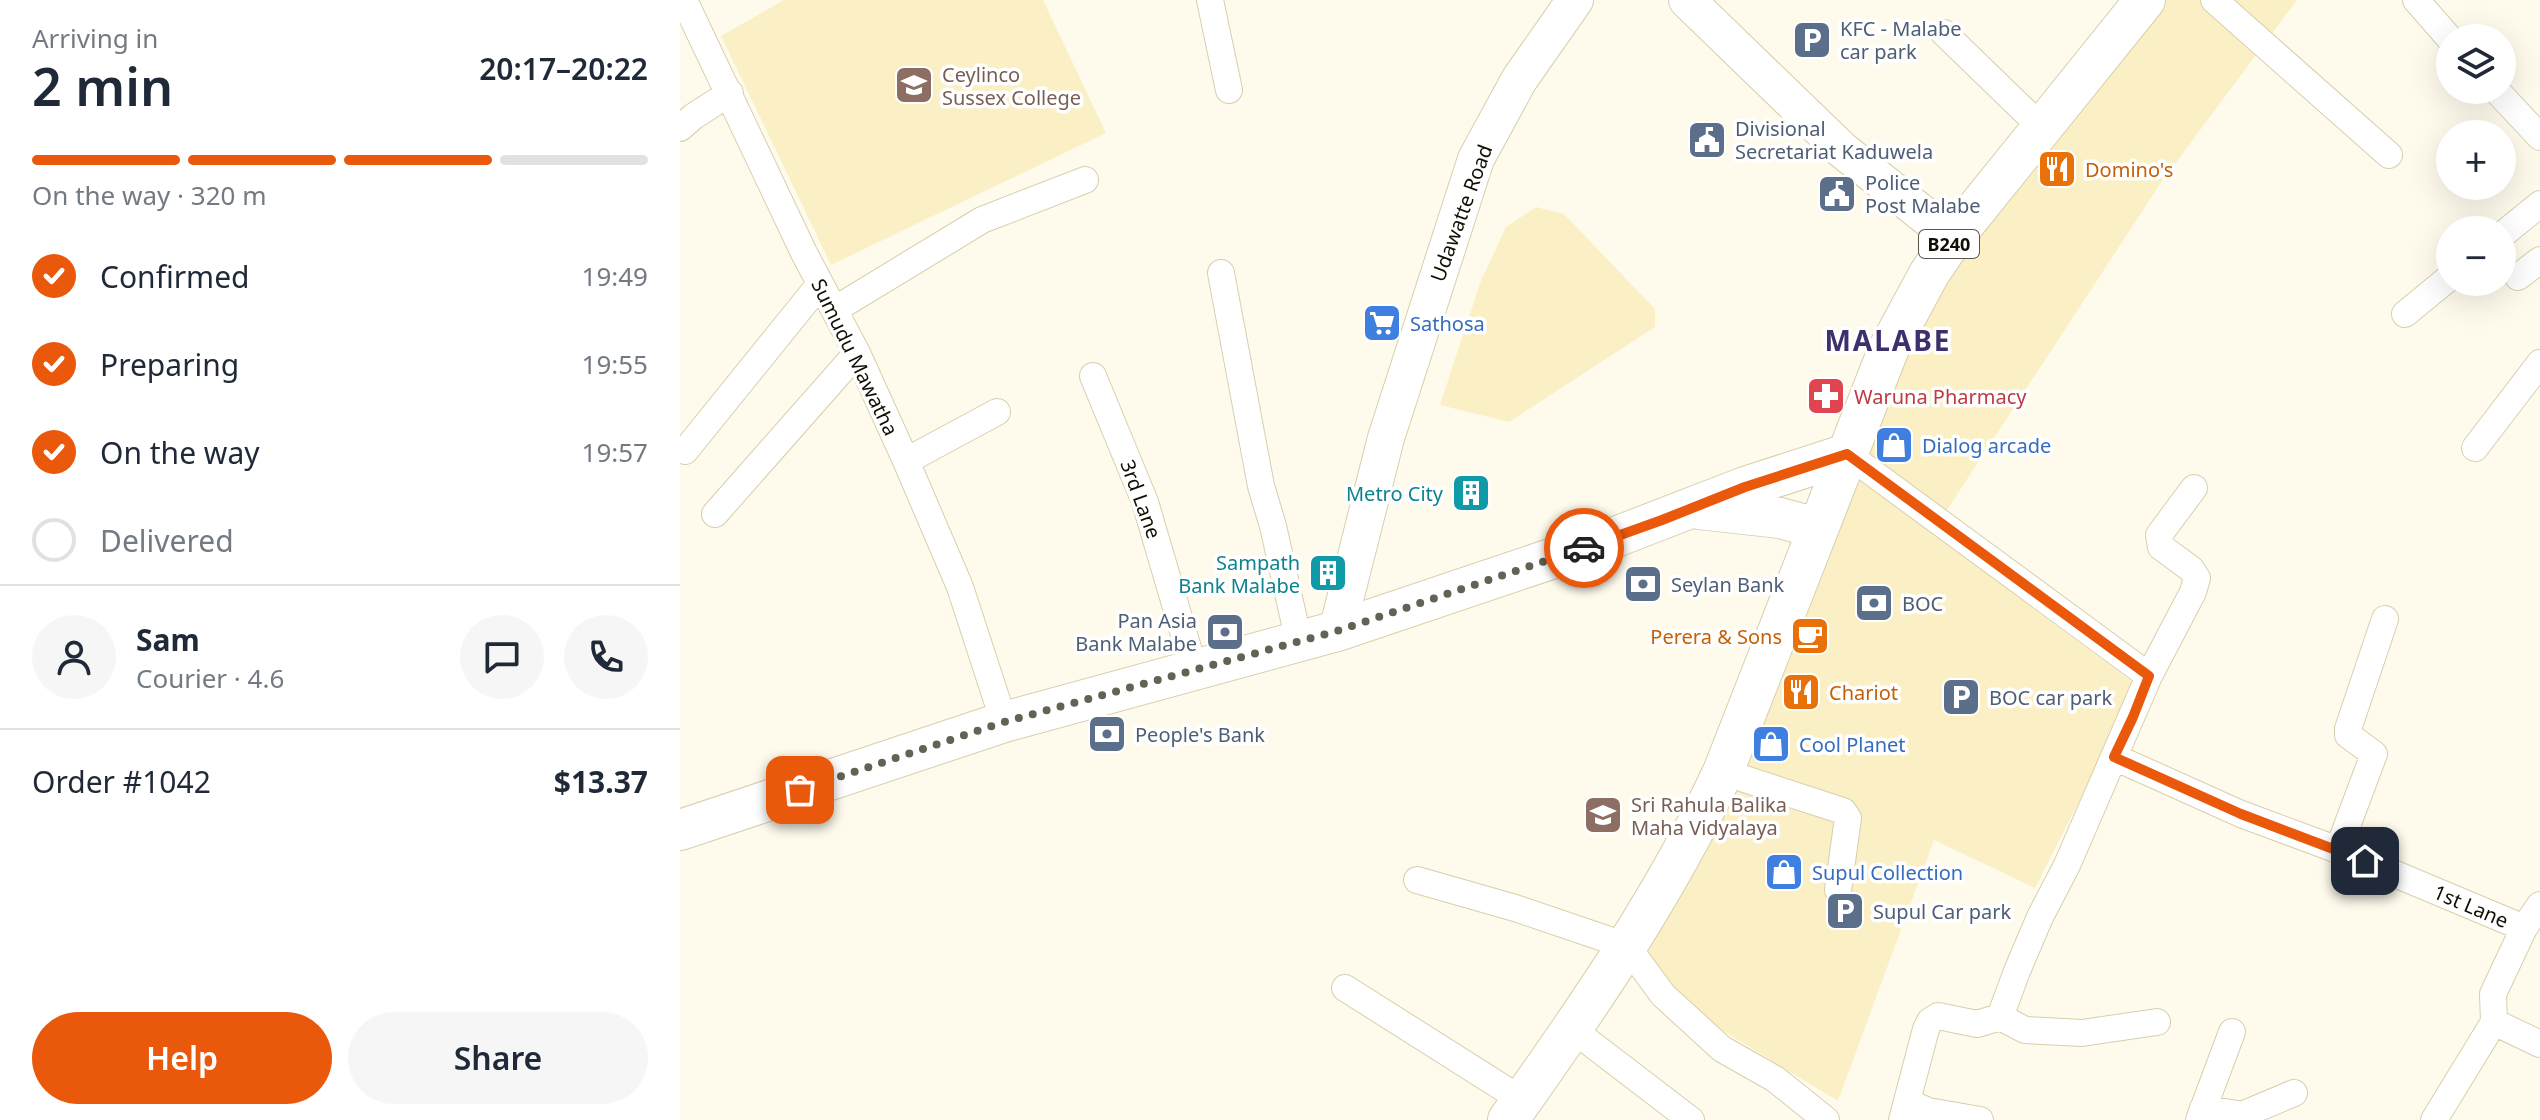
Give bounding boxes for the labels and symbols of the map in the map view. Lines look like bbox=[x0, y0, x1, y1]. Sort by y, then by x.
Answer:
place label: KFC - Malabe car park bbox=[1840, 15, 1962, 65]
parking icon: KFC - Malabe car park bbox=[1791, 19, 1833, 61]
place label: Ceylinco Sussex College bbox=[942, 61, 1081, 111]
school or university icon: Ceylinco Sussex College bbox=[893, 64, 935, 106]
place label: Divisional Secretariat Kaduwela bbox=[1735, 115, 1933, 165]
public building icon: Divisional Secretariat Kaduwela bbox=[1686, 119, 1728, 161]
street label: Udawatte Road bbox=[1424, 141, 1498, 285]
restaurant icon: Domino's bbox=[2036, 148, 2078, 190]
place label: Domino's bbox=[2085, 156, 2173, 183]
place label: Police Post Malabe bbox=[1865, 169, 1981, 219]
public building icon: Police Post Malabe bbox=[1816, 173, 1858, 215]
road number: B240 bbox=[1919, 230, 1979, 258]
street label: Sumudu Mawatha bbox=[805, 274, 905, 440]
supermarket icon: Sathosa bbox=[1361, 302, 1403, 344]
place label: Sathosa bbox=[1410, 310, 1485, 337]
district label: MALABE bbox=[1824, 321, 1952, 359]
pharmacy icon: Waruna Pharmacy bbox=[1805, 375, 1847, 417]
place label: Waruna Pharmacy bbox=[1854, 383, 2027, 410]
shop icon: Dialog arcade bbox=[1873, 424, 1915, 466]
place label: Dialog arcade bbox=[1922, 432, 2051, 459]
street label: 3rd Lane bbox=[1114, 456, 1168, 542]
building icon: Metro City bbox=[1450, 472, 1492, 514]
place label: Metro City bbox=[1346, 480, 1444, 507]
courier bbox=[1544, 508, 1624, 588]
place label: Sampath Bank Malabe bbox=[1178, 549, 1300, 599]
building icon: Sampath Bank Malabe bbox=[1307, 552, 1349, 594]
bank icon: Seylan Bank bbox=[1622, 563, 1664, 605]
place label: Seylan Bank bbox=[1671, 571, 1785, 598]
bank icon: BOC bbox=[1853, 582, 1895, 624]
place label: BOC bbox=[1902, 590, 1944, 617]
place label: Pan Asia Bank Malabe bbox=[1075, 607, 1197, 657]
bank icon: Pan Asia Bank Malabe bbox=[1204, 611, 1246, 653]
cafe icon: Perera & Sons bbox=[1789, 615, 1831, 657]
place label: Perera & Sons bbox=[1650, 623, 1782, 650]
restaurant icon: Chariot bbox=[1780, 671, 1822, 713]
parking icon: BOC car park bbox=[1940, 676, 1982, 718]
place label: Chariot bbox=[1829, 679, 1898, 706]
place label: BOC car park bbox=[1989, 684, 2113, 711]
bank icon: People's Bank bbox=[1086, 713, 1128, 755]
place label: People's Bank bbox=[1135, 721, 1265, 748]
shop icon: Cool Planet bbox=[1750, 723, 1792, 765]
place label: Cool Planet bbox=[1799, 731, 1906, 758]
pin bbox=[766, 756, 834, 824]
place label: Sri Rahula Balika Maha Vidyalaya bbox=[1631, 791, 1787, 841]
school or university icon: Sri Rahula Balika Maha Vidyalaya bbox=[1582, 794, 1624, 836]
pin bbox=[2331, 827, 2399, 895]
shop icon: Supul Collection bbox=[1763, 851, 1805, 893]
place label: Supul Collection bbox=[1812, 859, 1963, 886]
street label: 1st Lane bbox=[2429, 878, 2513, 934]
parking icon: Supul Car park bbox=[1824, 890, 1866, 932]
place label: Supul Car park bbox=[1873, 898, 2011, 925]

